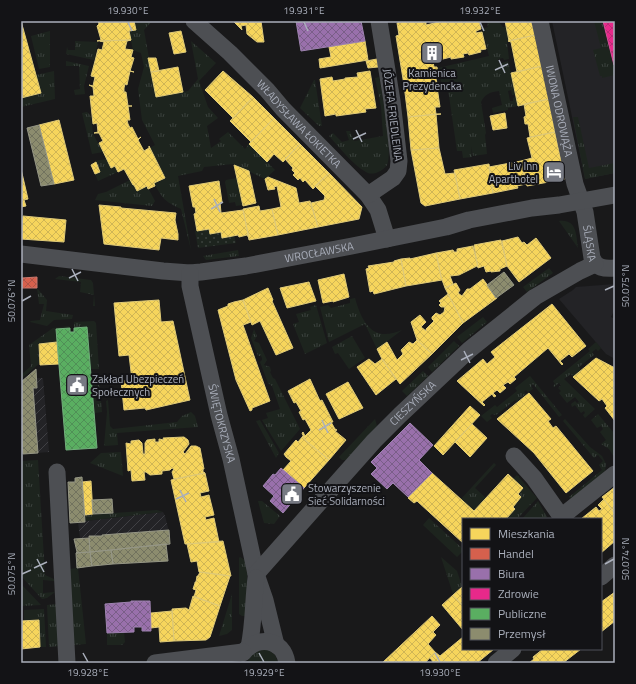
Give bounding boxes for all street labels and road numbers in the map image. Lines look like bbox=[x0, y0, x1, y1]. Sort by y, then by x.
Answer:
street label: IWONA ODROWĄŻA bbox=[542, 64, 577, 159]
street label: JÓZEFA FRIEDLEINA bbox=[379, 68, 407, 163]
street label: WŁADYSŁAWA ŁOKIETKA bbox=[253, 76, 345, 172]
street label: ŚLĄSKA bbox=[579, 224, 601, 264]
street label: WROCŁAWSKA bbox=[283, 238, 355, 267]
street label: CIESZYŃSKA bbox=[386, 377, 440, 429]
street label: ŚWIĘTOKRZYSKA bbox=[204, 382, 240, 465]

